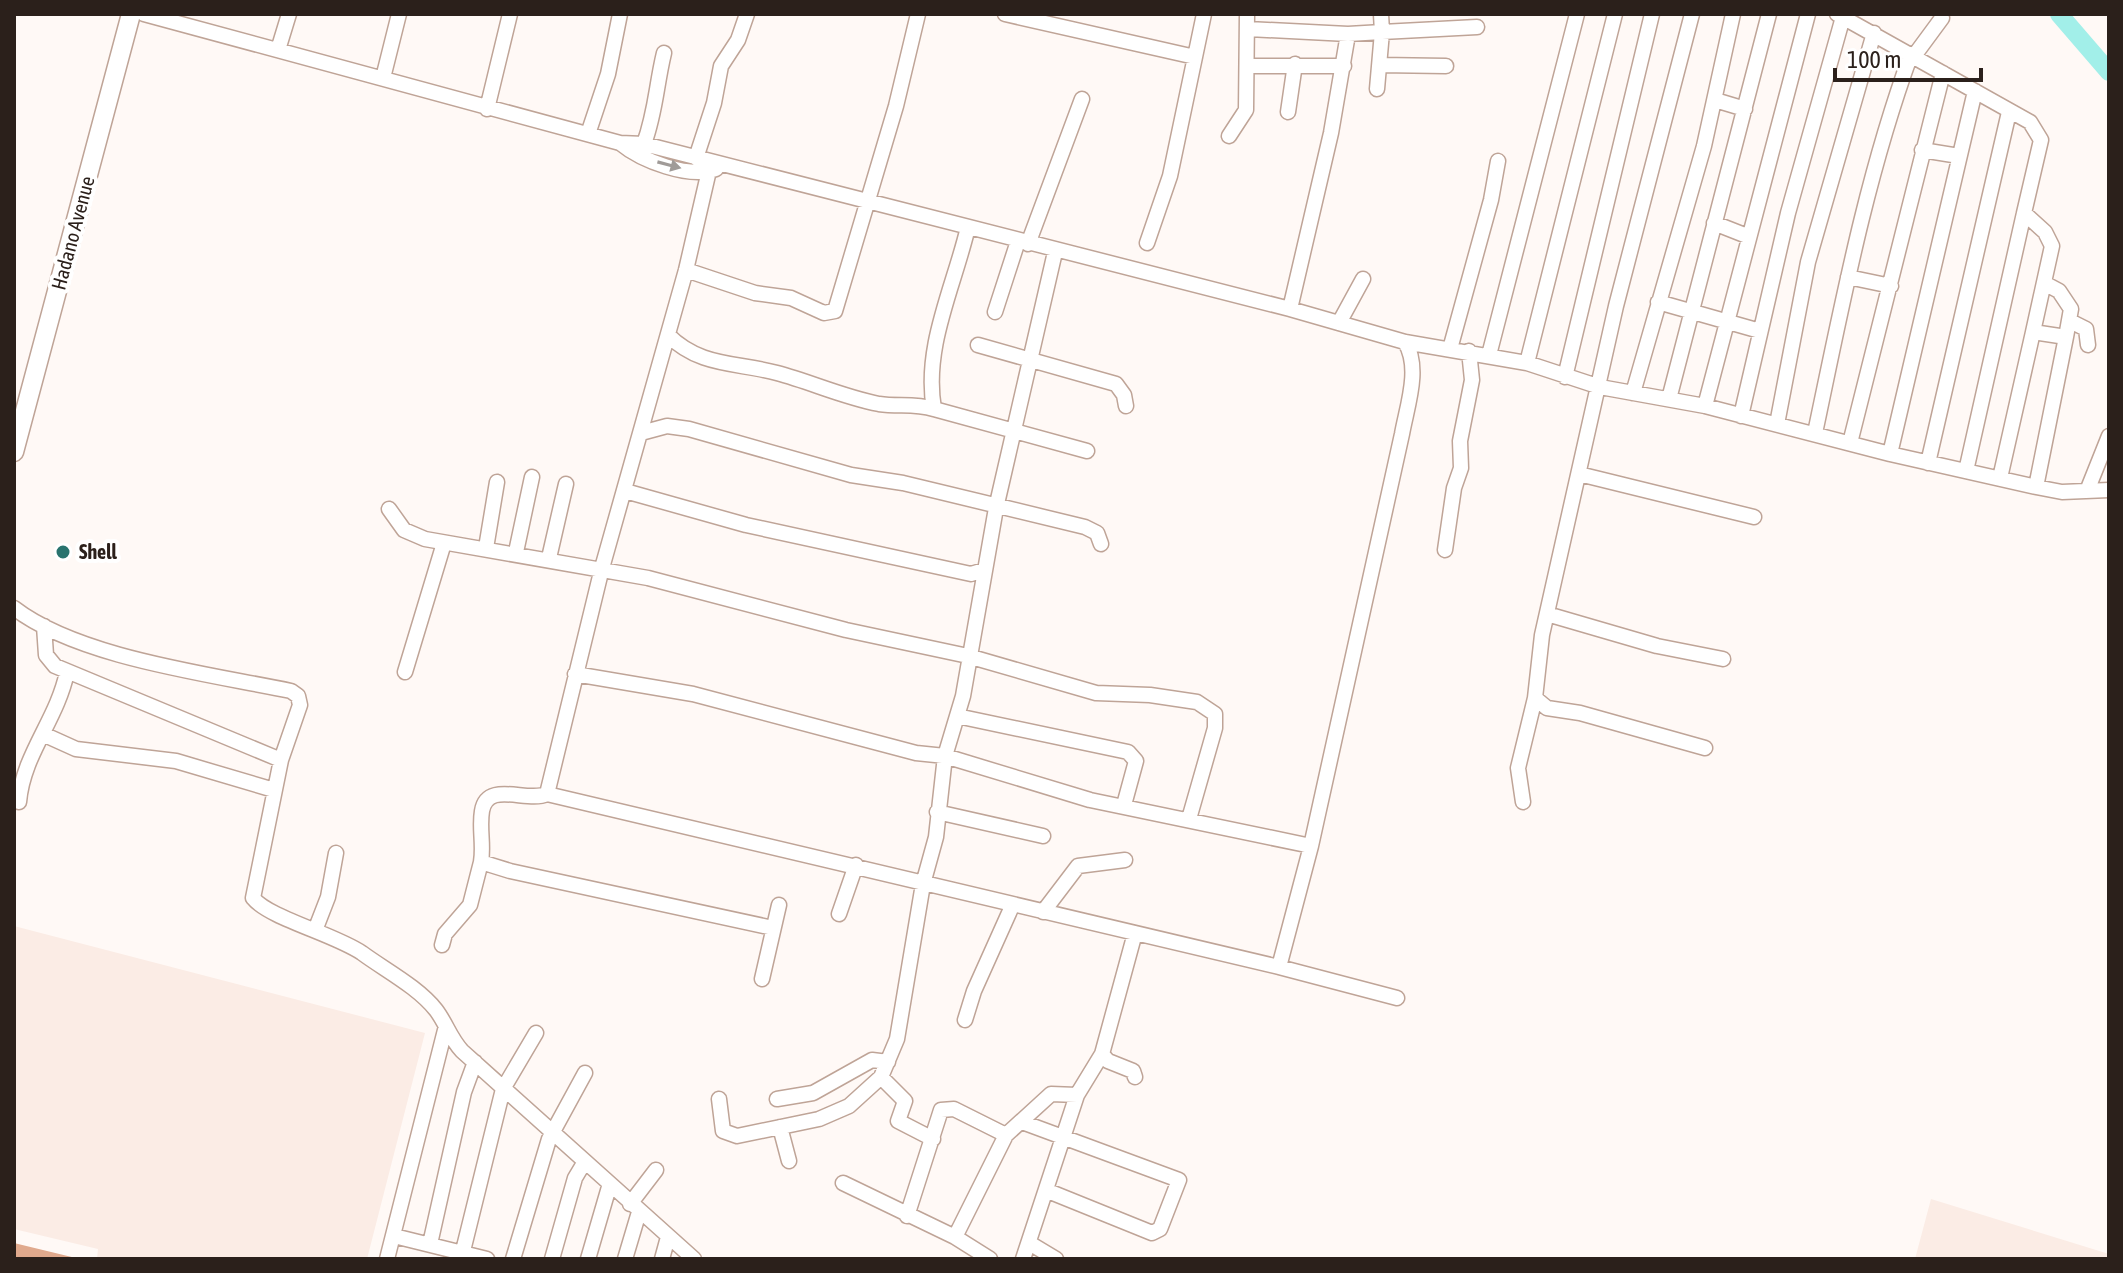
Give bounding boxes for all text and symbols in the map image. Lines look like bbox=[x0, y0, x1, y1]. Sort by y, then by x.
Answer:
scale bar bbox=[1835, 32, 1981, 82]
text: 100 m bbox=[1847, 46, 1901, 73]
one-way arrow bbox=[657, 159, 681, 172]
street label: Hadano Avenue bbox=[46, 173, 99, 292]
place label: Shell bbox=[79, 540, 117, 563]
marker: Shell bbox=[54, 543, 72, 561]

